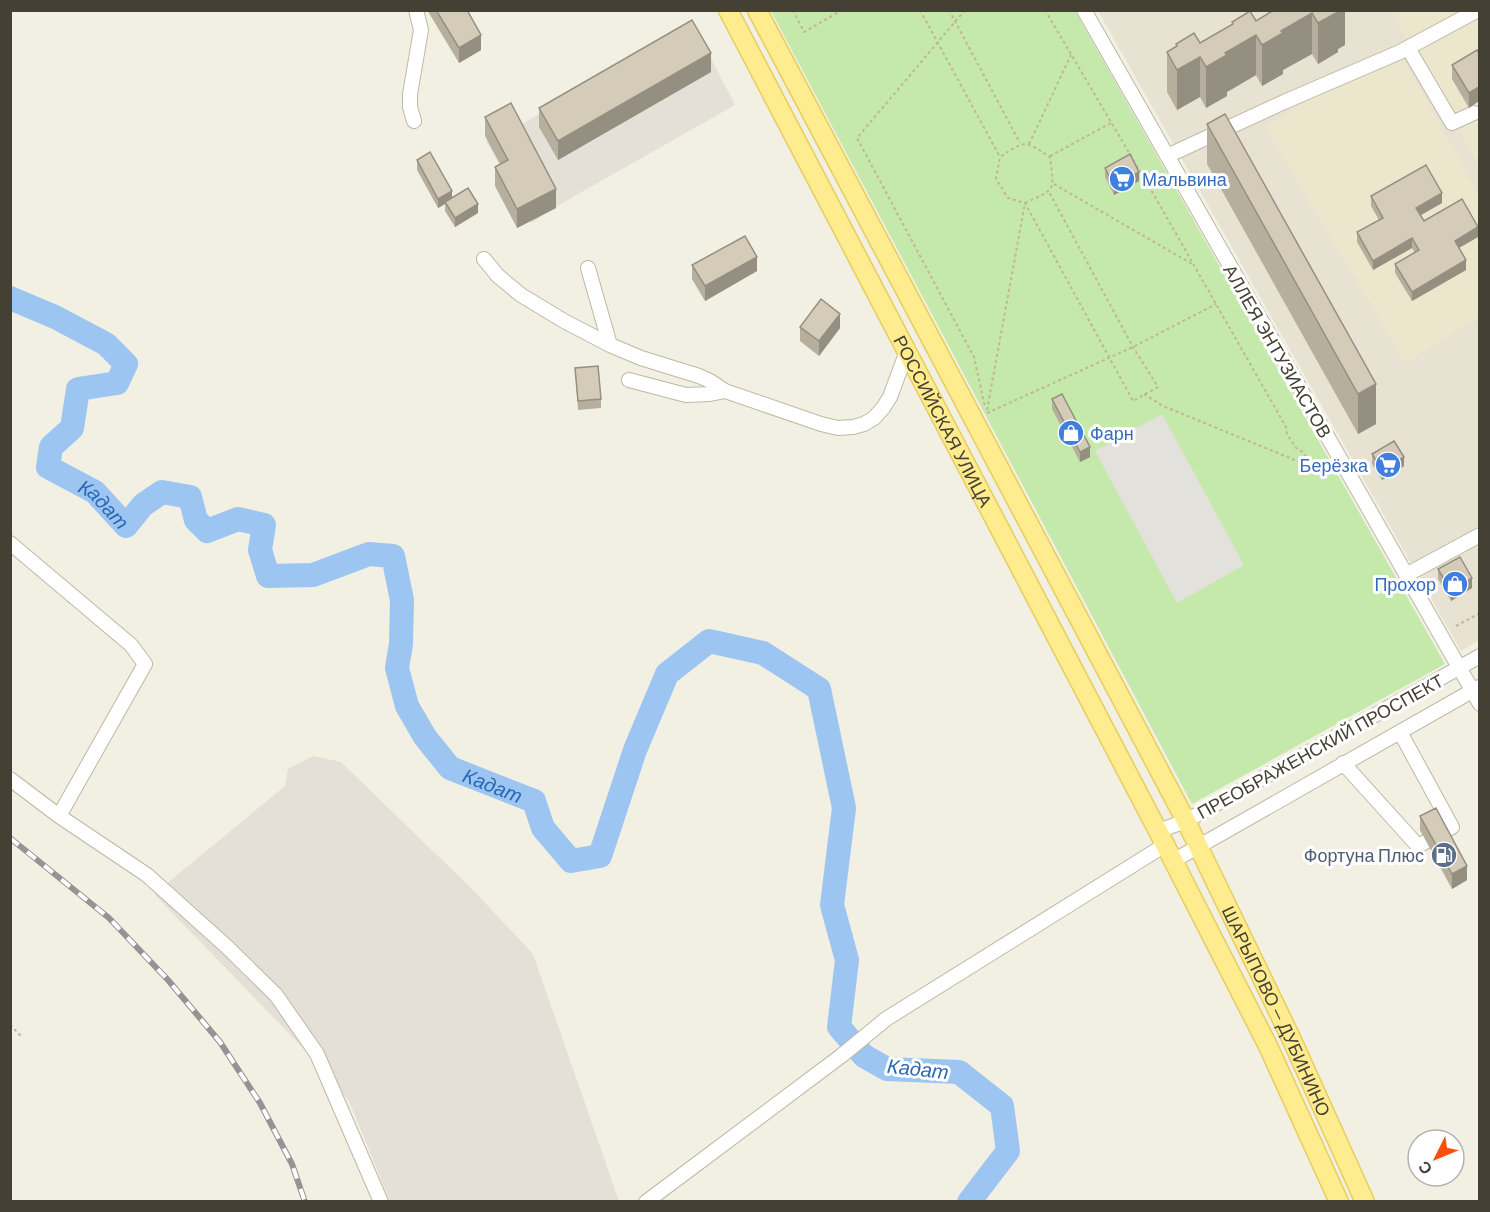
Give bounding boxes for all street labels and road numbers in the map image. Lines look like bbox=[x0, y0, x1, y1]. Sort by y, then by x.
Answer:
street label: АЛЛЕЯ ЭНТУЗИАСТОВ bbox=[1219, 260, 1337, 442]
street label: РОССИЙСКАЯ УЛИЦА bbox=[889, 332, 997, 511]
street label: ПРЕОБРАЖЕНСКИЙ ПРОСПЕКТ bbox=[1193, 669, 1447, 823]
street label: ШАРЫПОВО — ДУБИНИНО bbox=[1218, 902, 1336, 1119]

